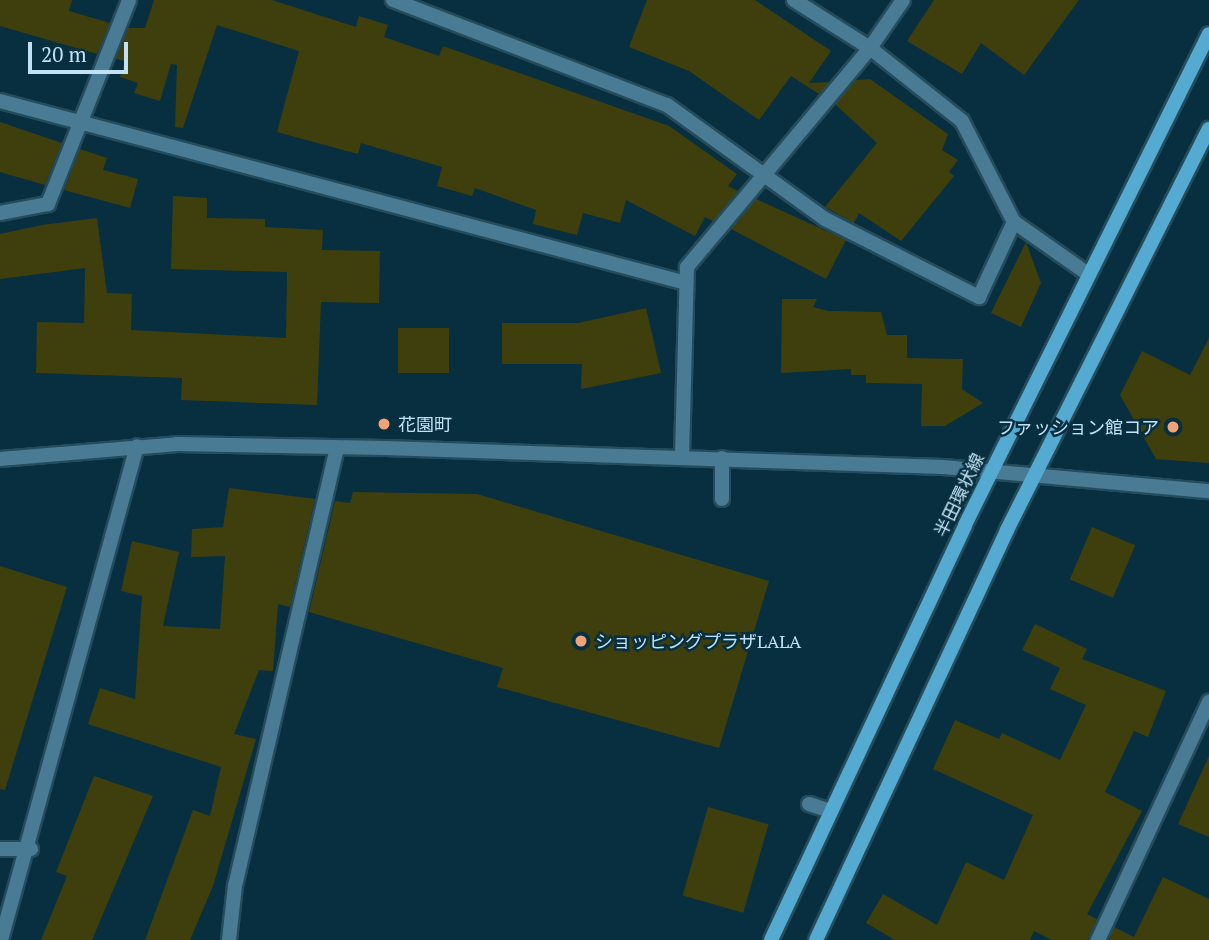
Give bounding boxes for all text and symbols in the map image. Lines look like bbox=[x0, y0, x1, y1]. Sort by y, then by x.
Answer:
scale bar bbox=[32, 28, 131, 72]
text: 20 m bbox=[41, 40, 87, 68]
place label: 花園町 bbox=[398, 413, 452, 435]
marker: 花園町 bbox=[376, 416, 392, 432]
place label: ファッション館コア bbox=[997, 416, 1159, 438]
marker: ファッション館コア bbox=[1165, 419, 1181, 435]
street label: 半田環状線 bbox=[930, 450, 988, 540]
place label: ショッピングプラザLALA bbox=[595, 630, 801, 652]
marker: ショッピングプラザLALA bbox=[573, 633, 589, 649]

